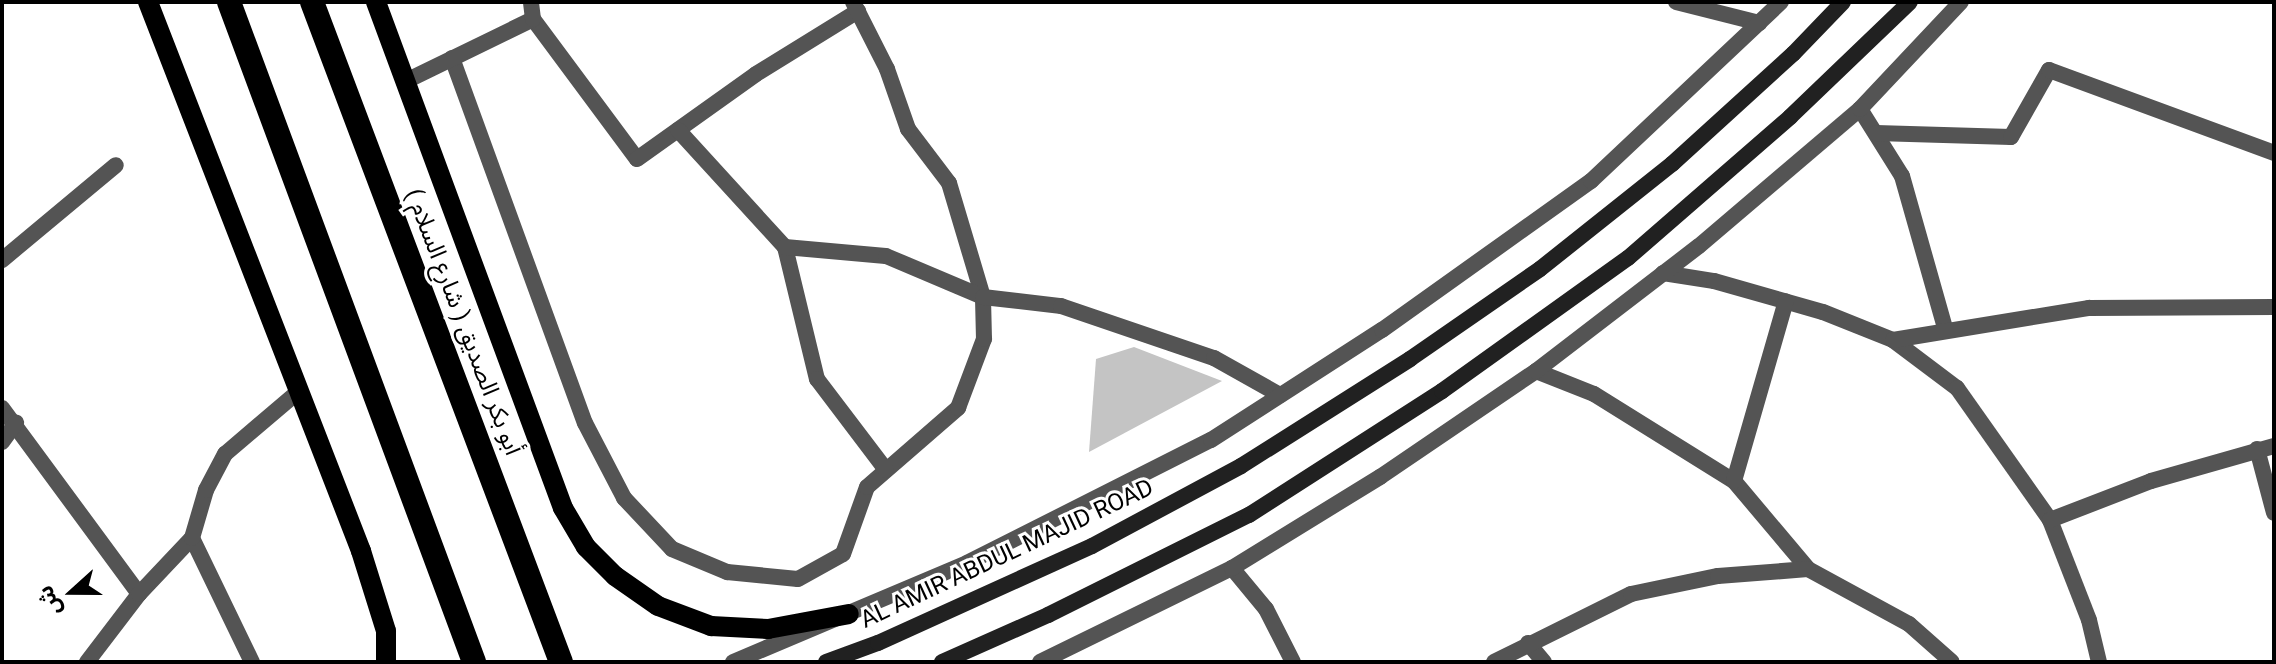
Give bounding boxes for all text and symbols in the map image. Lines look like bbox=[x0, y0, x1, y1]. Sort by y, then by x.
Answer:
street label: ( شارع السلام ) أبو بكر الصديق bbox=[399, 185, 527, 459]
street label: AL AMIR ABDUL MAJID ROAD bbox=[856, 473, 1158, 635]
north arrow bbox=[32, 552, 112, 632]
text: ش bbox=[32, 582, 66, 619]

